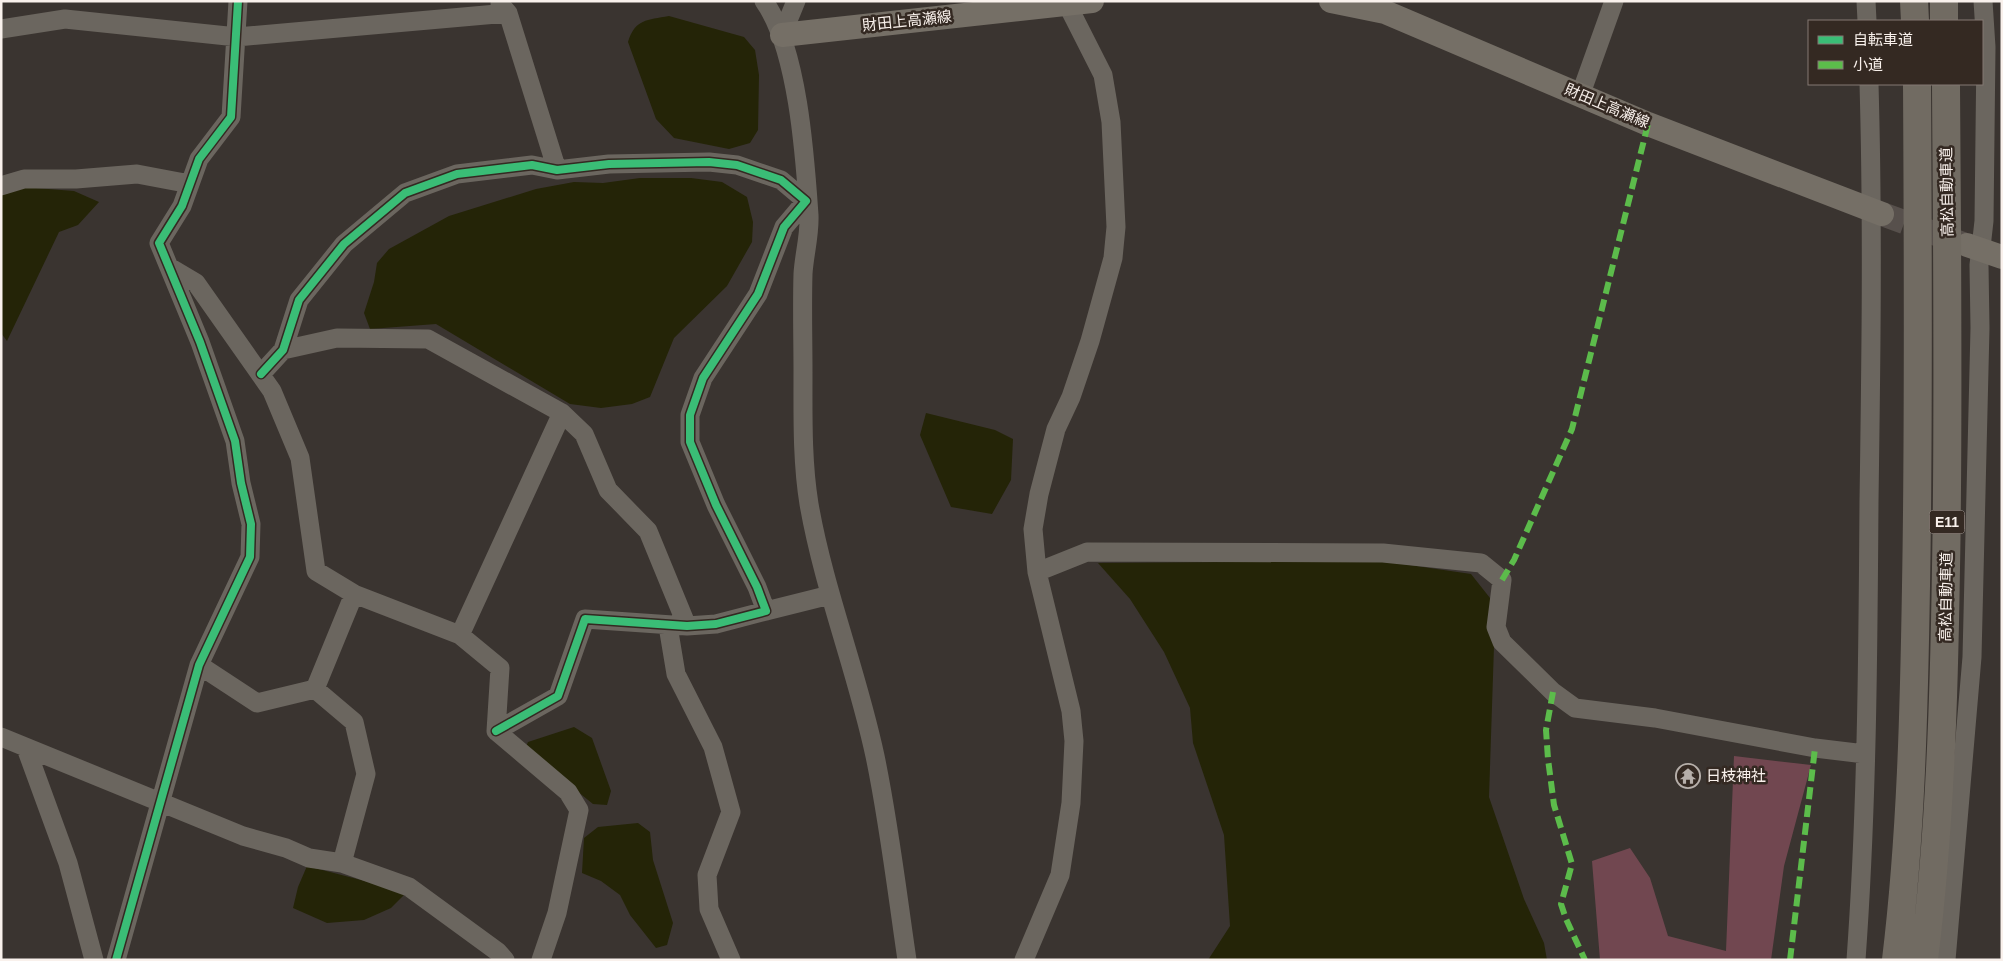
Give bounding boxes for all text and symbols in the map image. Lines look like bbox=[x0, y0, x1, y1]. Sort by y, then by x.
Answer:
street label: 財田上高瀬線 bbox=[861, 7, 953, 34]
legend bbox=[1808, 20, 1983, 85]
text: 自転車道 bbox=[1853, 31, 1913, 48]
text: 小道 bbox=[1853, 56, 1883, 73]
street label: 財田上高瀬線 bbox=[1562, 80, 1652, 131]
street label: 高松自動車道 bbox=[1937, 147, 1956, 237]
road number: E11 bbox=[1930, 511, 1964, 534]
street label: 高松自動車道 bbox=[1936, 552, 1955, 642]
temple icon: 日枝神社 bbox=[1675, 763, 1701, 789]
place label: 日枝神社 bbox=[1706, 767, 1766, 784]

